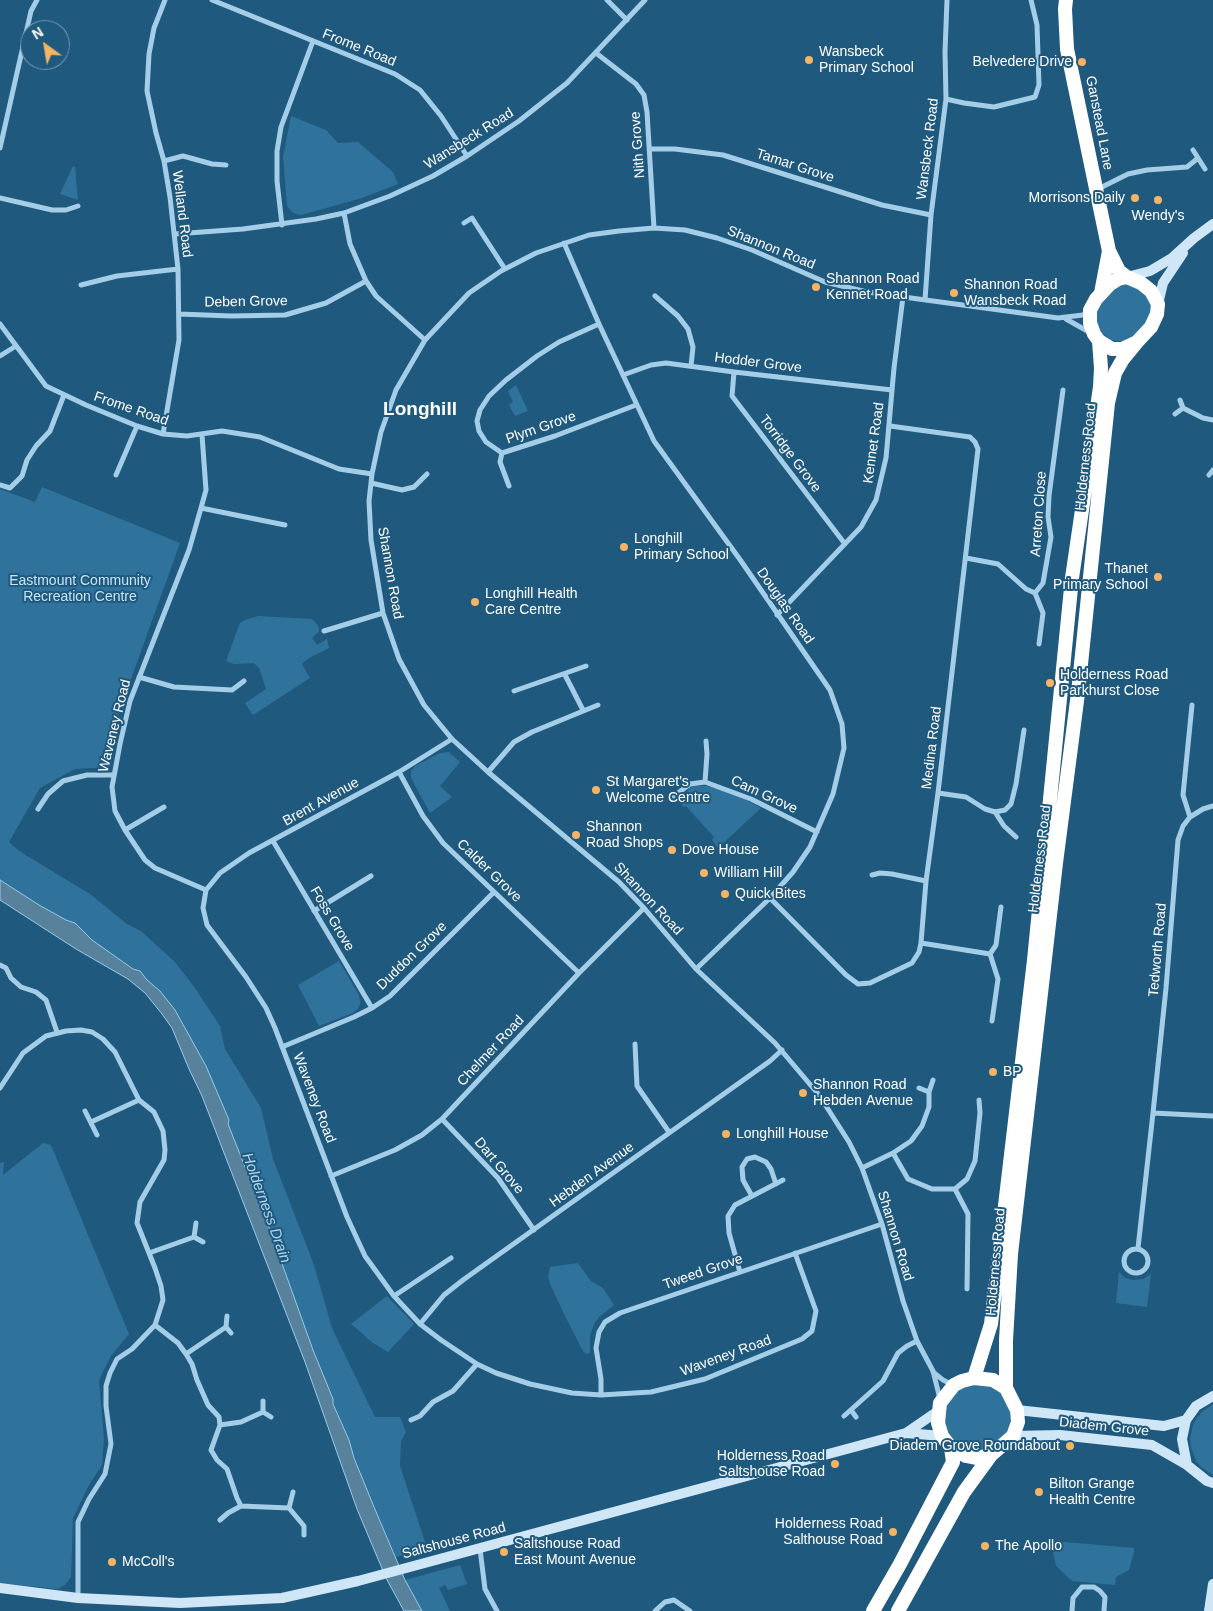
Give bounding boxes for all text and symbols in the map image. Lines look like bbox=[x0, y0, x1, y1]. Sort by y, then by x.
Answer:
north arrow bbox=[20, 20, 70, 70]
text: N bbox=[29, 24, 46, 43]
street label: Frome Road bbox=[320, 26, 398, 70]
place label: Wansbeck Primary School bbox=[819, 44, 914, 76]
marker: Wansbeck Primary School bbox=[803, 54, 815, 66]
place label: Belvedere Drive bbox=[972, 54, 1072, 70]
marker: Belvedere Drive bbox=[1076, 56, 1088, 68]
street label: Ganstead Lane bbox=[1082, 74, 1116, 172]
street label: Wansbeck Road bbox=[913, 97, 943, 201]
street label: Wansbeck Road bbox=[421, 105, 517, 173]
street label: Nith Grove bbox=[627, 111, 649, 179]
street label: Tamar Grove bbox=[754, 146, 836, 186]
street label: Welland Road bbox=[168, 169, 196, 259]
place label: Morrisons Daily bbox=[1029, 190, 1125, 206]
marker: Morrisons Daily bbox=[1129, 192, 1141, 204]
marker: Wendy's bbox=[1152, 194, 1164, 206]
place label: Wendy's bbox=[1132, 208, 1184, 224]
street label: Shannon Road bbox=[725, 223, 817, 273]
place label: Shannon Road Kennet Road bbox=[826, 271, 919, 304]
place label: Shannon Road Wansbeck Road bbox=[964, 277, 1066, 310]
marker: Shannon Road Kennet Road bbox=[810, 281, 822, 293]
marker: Shannon Road Wansbeck Road bbox=[948, 287, 960, 299]
street label: Deben Grove bbox=[204, 293, 288, 311]
street label: Hodder Grove bbox=[713, 349, 803, 377]
street label: Frome Road bbox=[91, 388, 171, 430]
district label: Longhill bbox=[383, 399, 457, 421]
street label: Kennet Road bbox=[860, 401, 888, 485]
street label: Holderness Road bbox=[1072, 402, 1100, 512]
street label: Plym Grove bbox=[504, 408, 578, 448]
street label: Torridge Grove bbox=[755, 412, 825, 496]
street label: Arreton Close bbox=[1028, 471, 1050, 557]
street label: Shannon Road bbox=[374, 526, 406, 620]
place label: Longhill Primary School bbox=[634, 531, 729, 564]
marker: Longhill Primary School bbox=[618, 541, 630, 553]
place label: Thanet Primary School bbox=[1053, 561, 1148, 594]
street label: Douglas Road bbox=[753, 565, 817, 647]
marker: Thanet Primary School bbox=[1152, 571, 1164, 583]
park label: Eastmount Community Recreation Centre bbox=[9, 573, 151, 606]
place label: Longhill Health Care Centre bbox=[485, 586, 578, 618]
marker: Longhill Health Care Centre bbox=[469, 596, 481, 608]
place label: Holderness Road Parkhurst Close bbox=[1060, 667, 1168, 700]
marker: Holderness Road Parkhurst Close bbox=[1044, 677, 1056, 689]
street label: Waveney Road bbox=[95, 678, 135, 774]
street label: Medina Road bbox=[919, 706, 945, 790]
street label: Cam Grove bbox=[728, 772, 800, 818]
street label: Brent Avenue bbox=[280, 774, 362, 830]
place label: St Margaret's Welcome Centre bbox=[606, 774, 710, 806]
marker: St Margaret's Welcome Centre bbox=[590, 784, 602, 796]
street label: Holderness Road bbox=[1025, 804, 1055, 914]
place label: Shannon Road Shops bbox=[586, 819, 663, 852]
marker: Shannon Road Shops bbox=[570, 829, 582, 841]
street label: Calder Grove bbox=[453, 836, 525, 906]
place label: Dove House bbox=[682, 842, 759, 858]
marker: Dove House bbox=[666, 844, 678, 856]
street label: Shannon Road bbox=[610, 859, 686, 939]
place label: William Hill bbox=[714, 865, 782, 881]
marker: William Hill bbox=[698, 867, 710, 879]
street label: Foss Grove bbox=[306, 884, 358, 954]
place label: Quick Bites bbox=[735, 886, 806, 902]
marker: Quick Bites bbox=[719, 888, 731, 900]
street label: Tedworth Road bbox=[1146, 902, 1170, 998]
street label: Duddon Grove bbox=[373, 918, 451, 994]
street label: Chelmer Road bbox=[454, 1012, 528, 1090]
street label: Waveney Road bbox=[289, 1051, 339, 1145]
place label: BP bbox=[1003, 1064, 1022, 1080]
marker: BP bbox=[987, 1066, 999, 1078]
place label: Shannon Road Hebden Avenue bbox=[813, 1077, 913, 1110]
marker: Shannon Road Hebden Avenue bbox=[797, 1087, 809, 1099]
place label: Longhill House bbox=[736, 1126, 829, 1142]
marker: Longhill House bbox=[720, 1128, 732, 1140]
street label: Dart Grove bbox=[471, 1134, 527, 1198]
street label: Hebden Avenue bbox=[547, 1139, 637, 1211]
water label: Holderness Drain bbox=[238, 1150, 294, 1266]
street label: Shannon Road bbox=[873, 1189, 917, 1283]
street label: Holderness Road bbox=[983, 1207, 1009, 1317]
street label: Tweed Grove bbox=[661, 1251, 745, 1293]
street label: Waveney Road bbox=[678, 1332, 774, 1380]
street label: Diadem Grove bbox=[1058, 1414, 1150, 1440]
place label: Diadem Grove Roundabout bbox=[890, 1438, 1060, 1454]
marker: Diadem Grove Roundabout bbox=[1064, 1440, 1076, 1452]
place label: Holderness Road Saltshouse Road bbox=[717, 1448, 825, 1480]
marker: Holderness Road Saltshouse Road bbox=[829, 1458, 841, 1470]
place label: Bilton Grange Health Centre bbox=[1049, 1476, 1135, 1508]
marker: Bilton Grange Health Centre bbox=[1033, 1486, 1045, 1498]
place label: Holderness Road Salthouse Road bbox=[775, 1516, 883, 1548]
street label: Saltshouse Road bbox=[400, 1519, 508, 1563]
marker: Holderness Road Salthouse Road bbox=[887, 1526, 899, 1538]
place label: Saltshouse Road East Mount Avenue bbox=[514, 1536, 636, 1568]
place label: The Apollo bbox=[995, 1538, 1062, 1554]
marker: The Apollo bbox=[979, 1540, 991, 1552]
marker: Saltshouse Road East Mount Avenue bbox=[498, 1546, 510, 1558]
place label: McColl's bbox=[122, 1554, 174, 1570]
marker: McColl's bbox=[106, 1556, 118, 1568]

